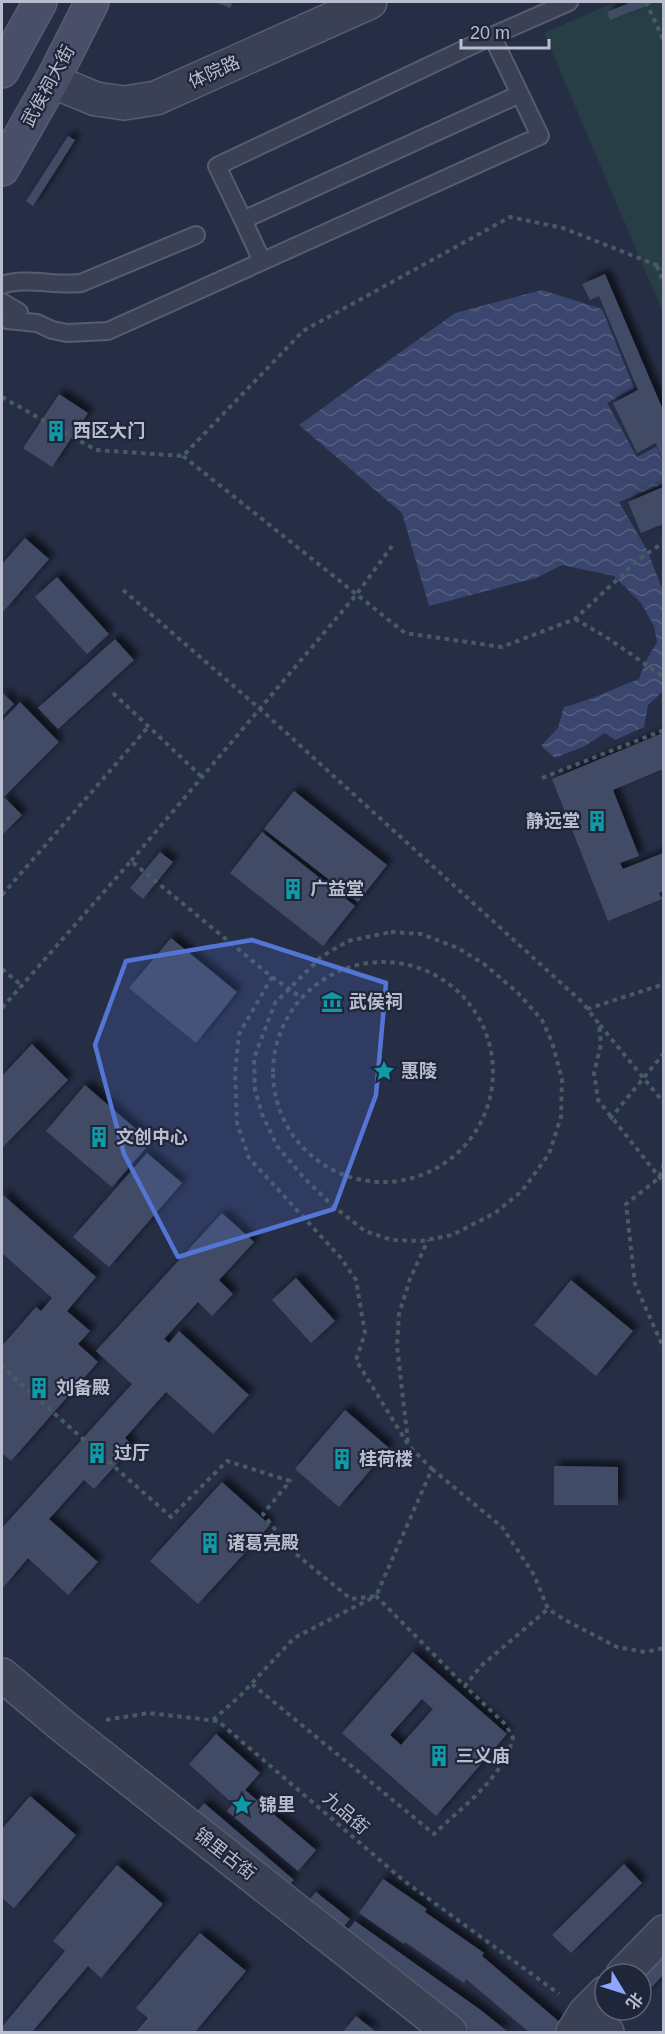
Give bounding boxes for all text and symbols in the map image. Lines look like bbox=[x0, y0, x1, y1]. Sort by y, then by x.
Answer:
scale bar bbox=[461, 12, 550, 50]
text: 20 m bbox=[470, 23, 510, 43]
street label: 武侯祠大街 bbox=[17, 42, 79, 130]
street label: 体院路 bbox=[185, 52, 243, 92]
building icon: 西区大门 bbox=[44, 419, 68, 443]
place label: 西区大门 bbox=[73, 421, 145, 441]
building icon: 静远堂 bbox=[585, 809, 609, 833]
place label: 静远堂 bbox=[526, 811, 580, 831]
building icon: 广益堂 bbox=[281, 877, 305, 901]
place label: 广益堂 bbox=[310, 879, 364, 899]
museum icon: 武侯祠 bbox=[320, 990, 344, 1014]
place label: 武侯祠 bbox=[349, 992, 403, 1012]
place icon: 惠陵 bbox=[372, 1059, 396, 1083]
place label: 惠陵 bbox=[401, 1061, 437, 1081]
building icon: 文创中心 bbox=[87, 1125, 111, 1149]
place label: 文创中心 bbox=[116, 1127, 188, 1147]
building icon: 刘备殿 bbox=[27, 1376, 51, 1400]
place label: 刘备殿 bbox=[56, 1378, 110, 1398]
building icon: 过厅 bbox=[85, 1441, 109, 1465]
place label: 过厅 bbox=[114, 1443, 150, 1463]
building icon: 桂荷楼 bbox=[330, 1447, 354, 1471]
place label: 桂荷楼 bbox=[359, 1449, 413, 1469]
building icon: 诸葛亮殿 bbox=[198, 1531, 222, 1555]
place label: 诸葛亮殿 bbox=[227, 1533, 299, 1553]
building icon: 三义庙 bbox=[427, 1744, 451, 1768]
place label: 三义庙 bbox=[456, 1746, 510, 1766]
street label: 九品街 bbox=[319, 1788, 373, 1838]
place icon: 锦里 bbox=[230, 1793, 254, 1817]
place label: 锦里 bbox=[259, 1795, 295, 1815]
street label: 锦里古街 bbox=[190, 1824, 260, 1884]
north arrow bbox=[593, 1962, 653, 2022]
text: 北 bbox=[623, 1989, 646, 2012]

